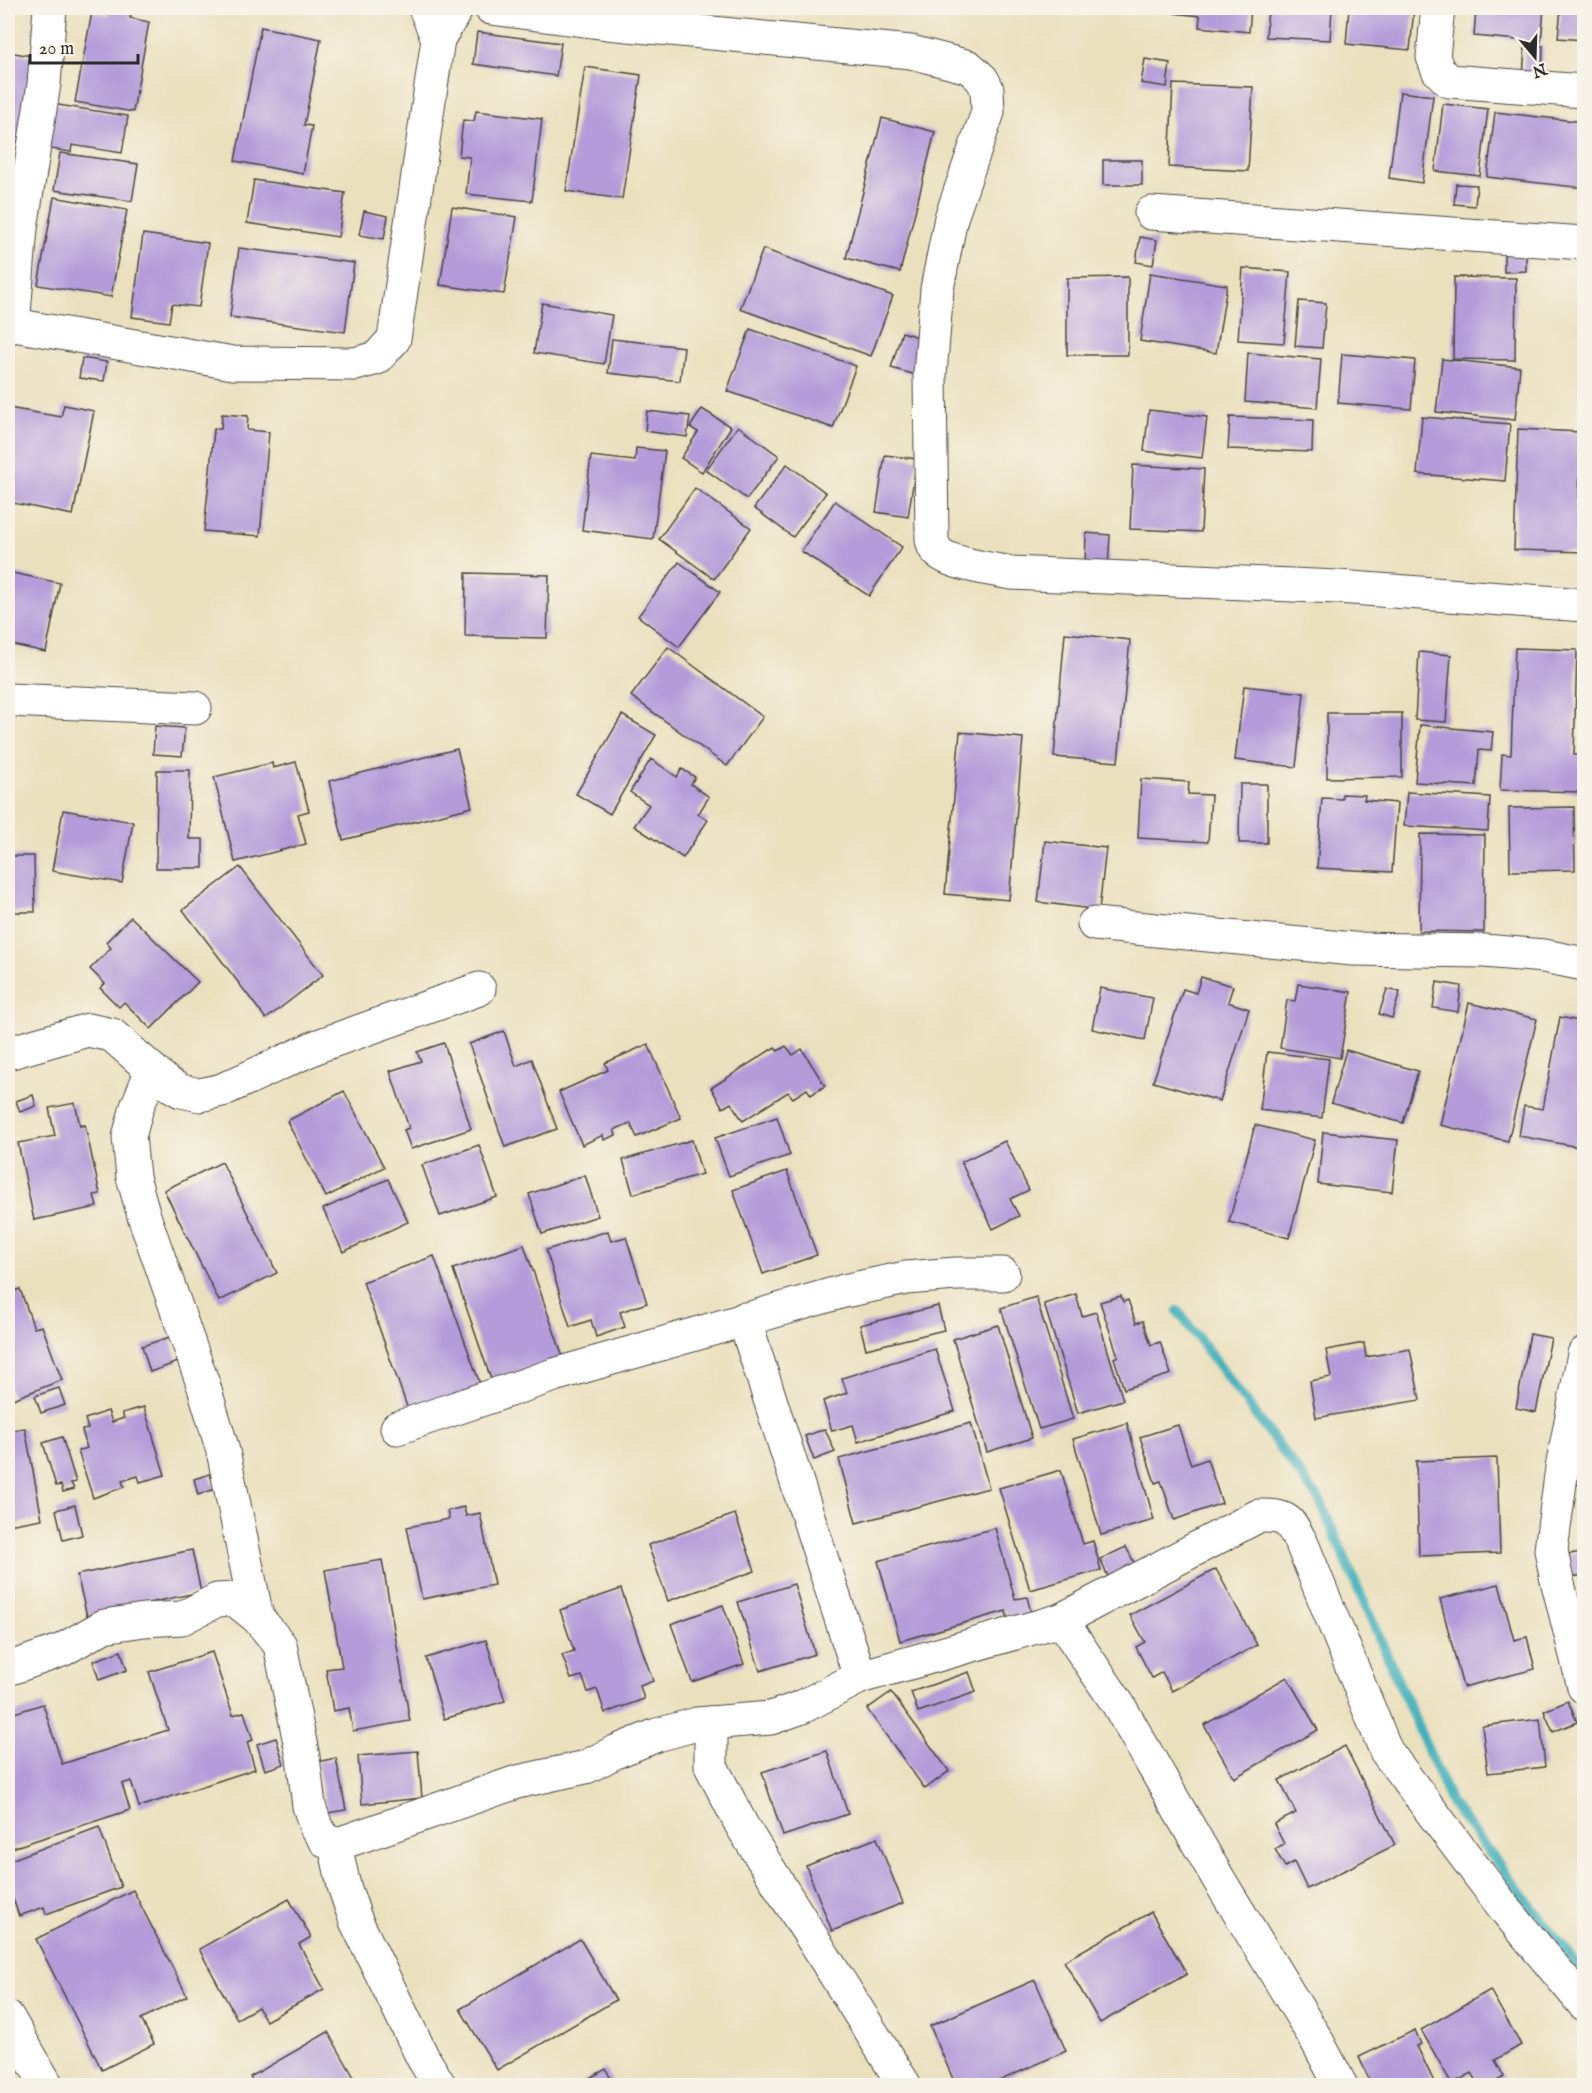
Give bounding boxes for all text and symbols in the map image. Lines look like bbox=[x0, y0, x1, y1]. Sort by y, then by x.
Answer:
scale bar bbox=[30, 27, 138, 65]
north arrow bbox=[1505, 27, 1565, 87]
text: 20 m bbox=[39, 38, 74, 61]
text: N bbox=[1529, 57, 1550, 81]

